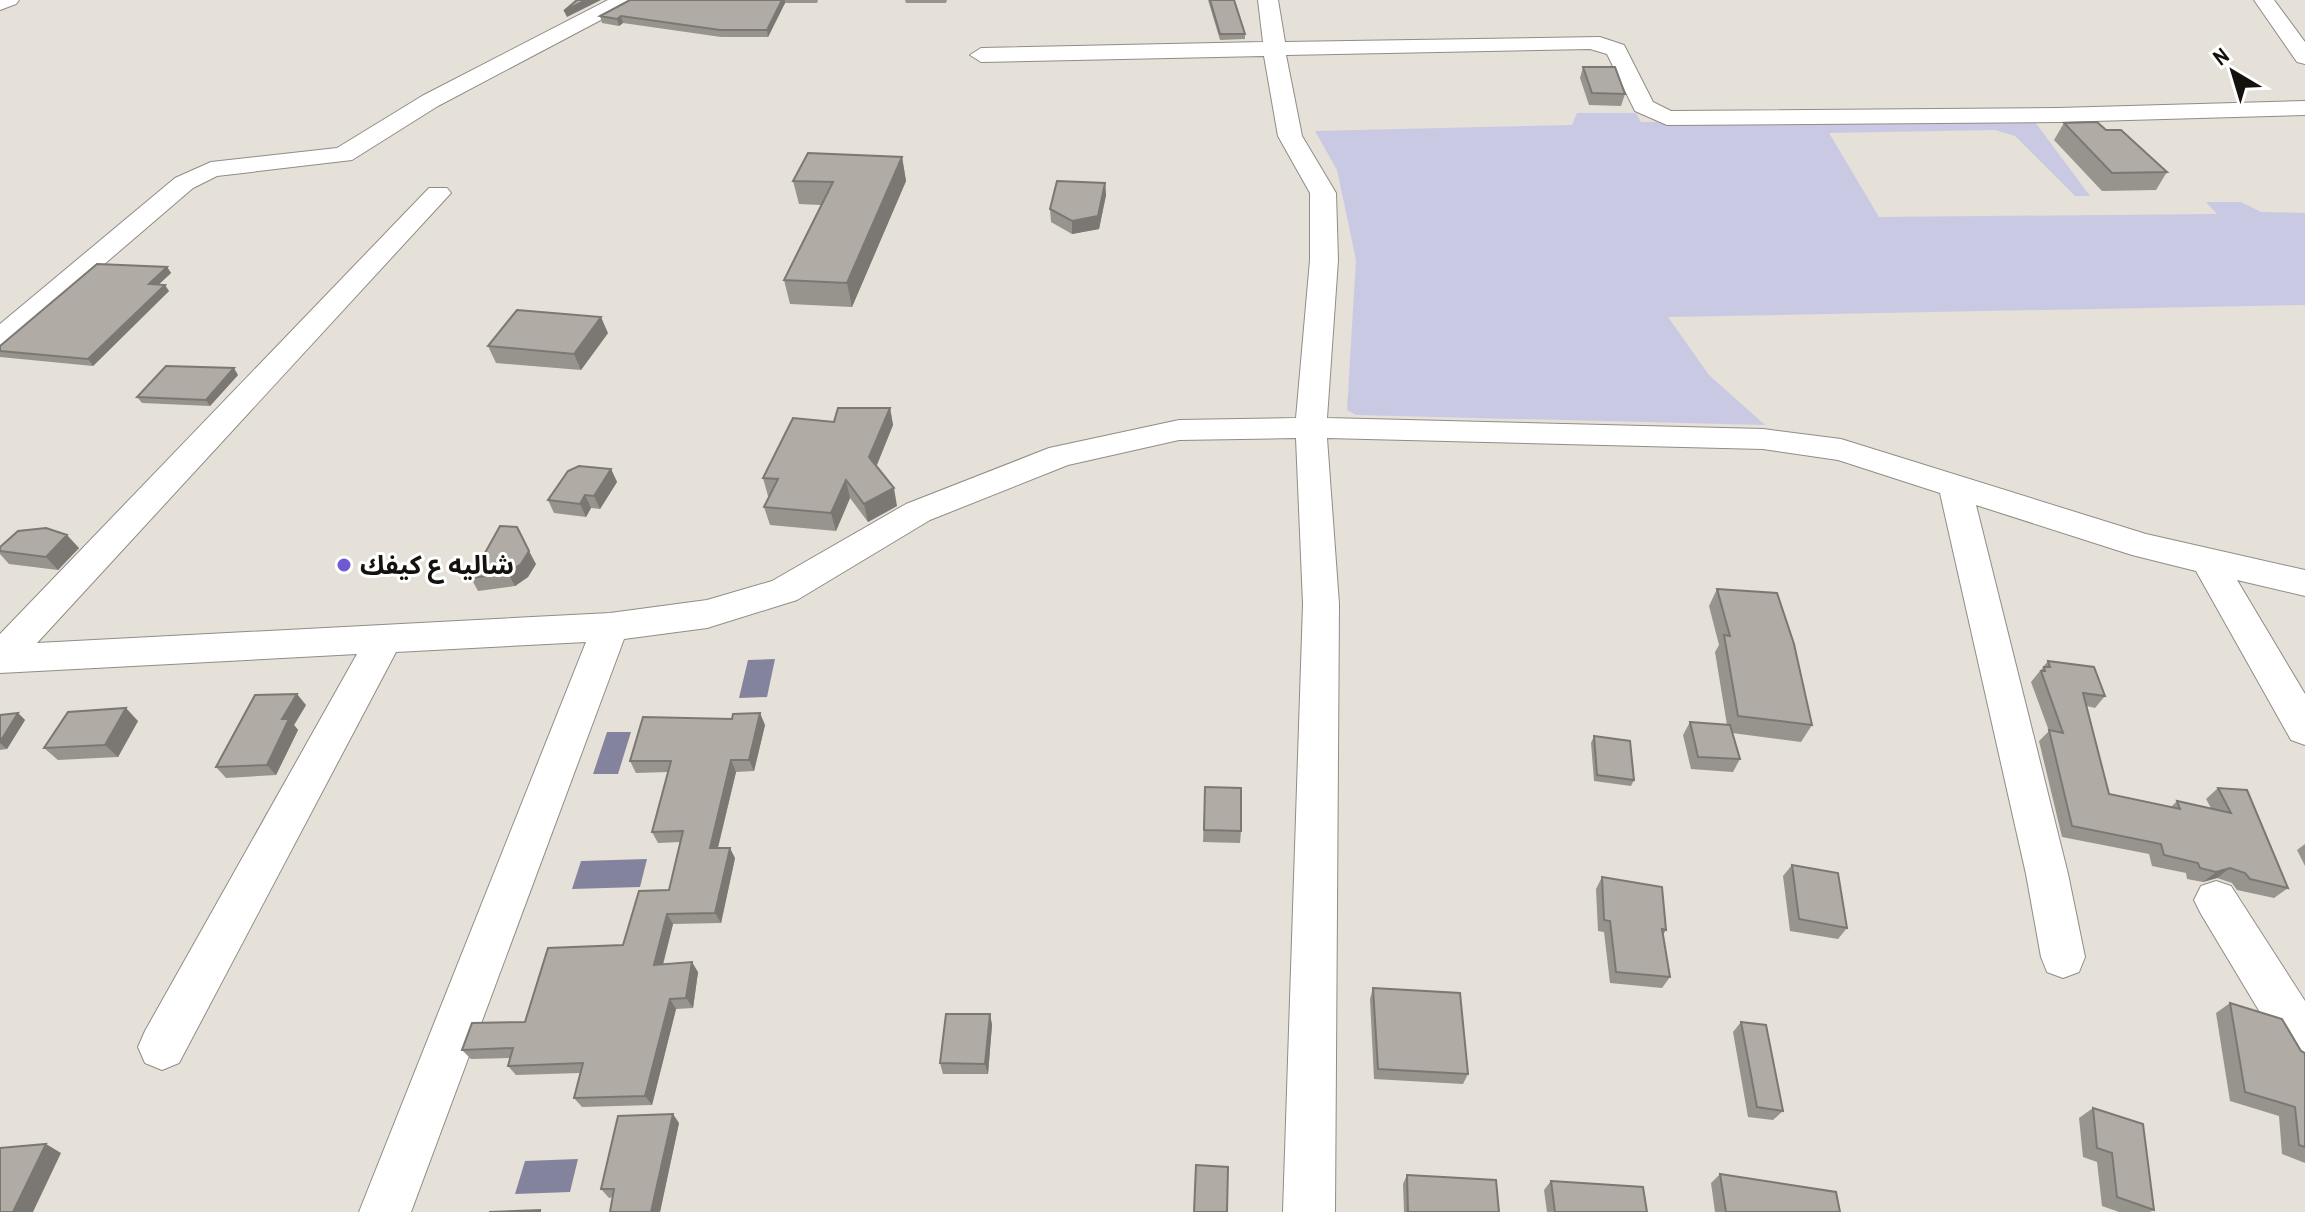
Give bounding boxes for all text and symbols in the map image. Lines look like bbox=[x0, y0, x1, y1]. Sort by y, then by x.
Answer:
north arrow bbox=[2193, 32, 2273, 112]
text: N bbox=[2206, 40, 2235, 72]
place label: شاليه ع كيفك bbox=[360, 547, 514, 584]
marker: شاليه ع كيفك bbox=[335, 556, 353, 574]

